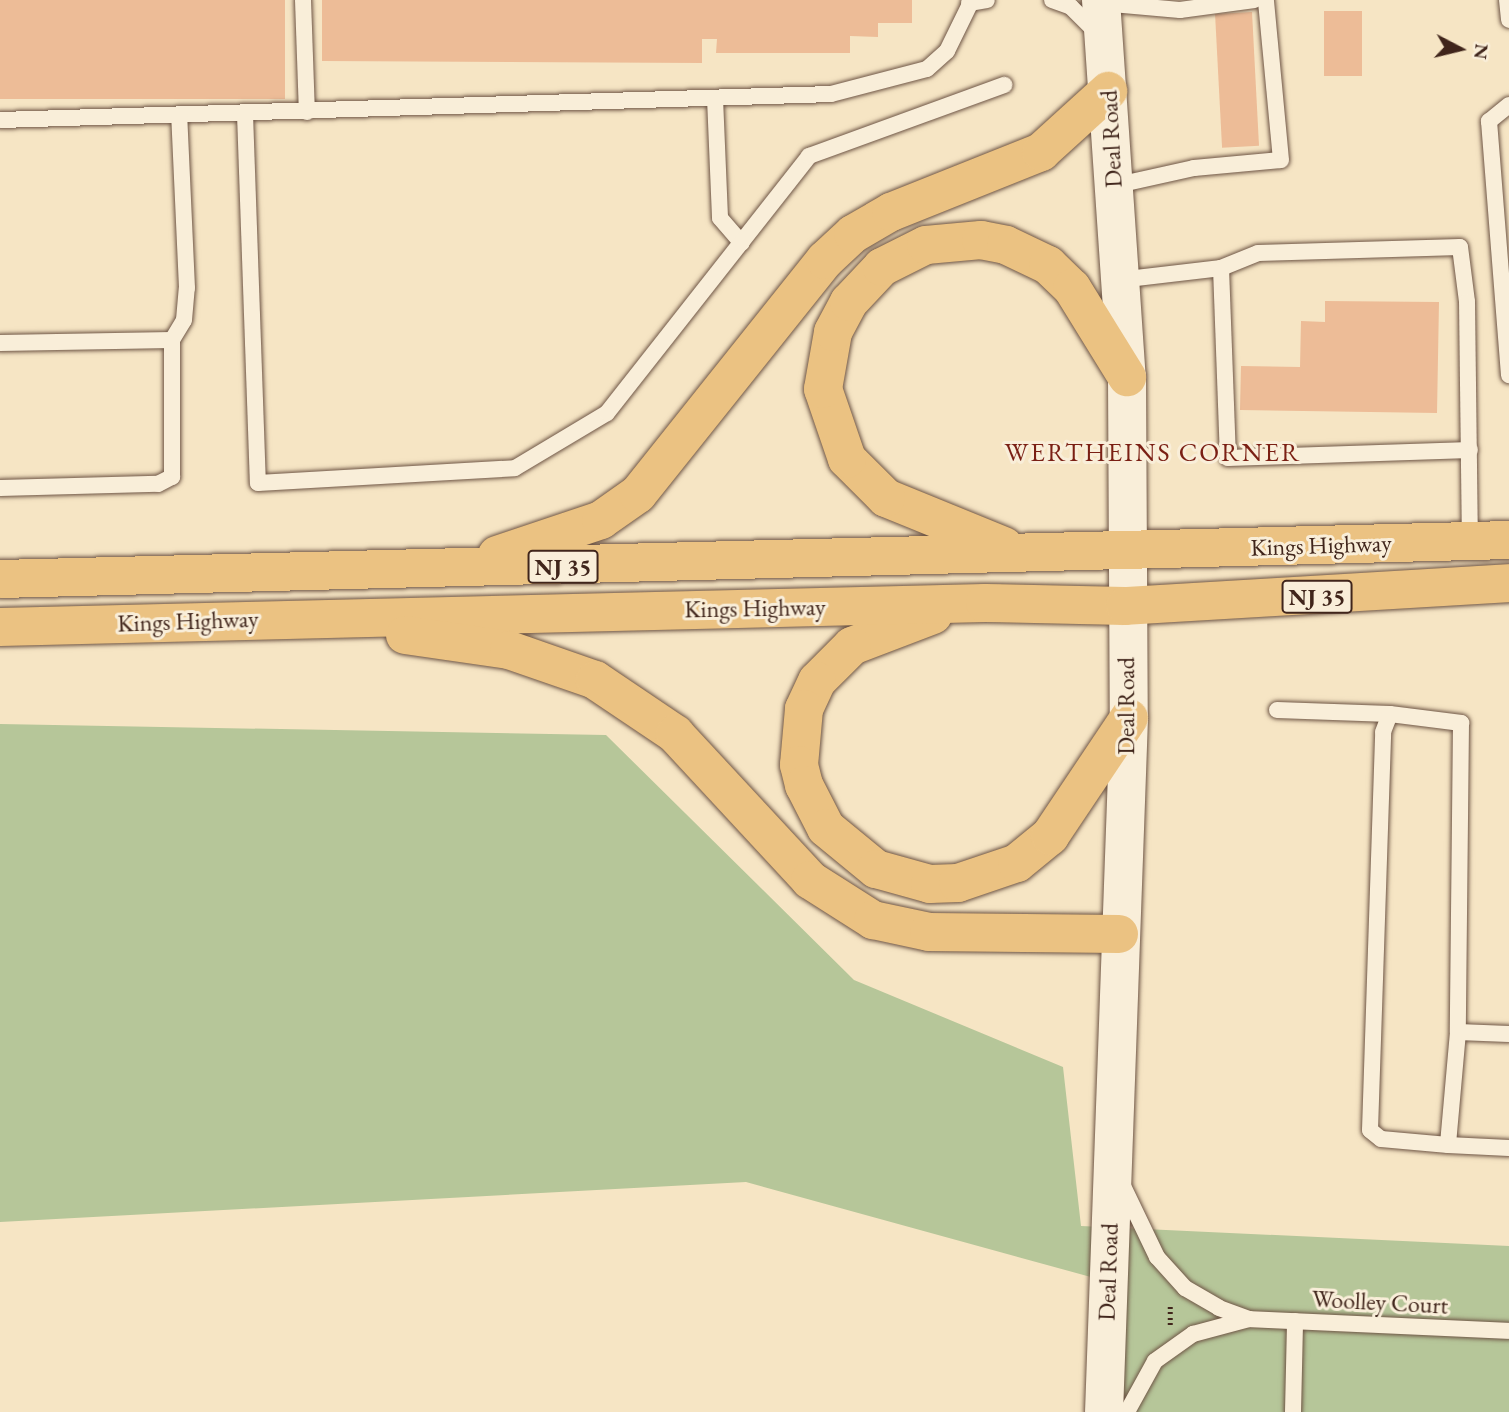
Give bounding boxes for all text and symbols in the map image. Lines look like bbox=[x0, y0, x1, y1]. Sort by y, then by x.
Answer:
north arrow bbox=[1425, 14, 1495, 84]
text: N bbox=[1468, 42, 1495, 61]
street label: Deal Road bbox=[1094, 89, 1128, 189]
district label: WERTHEINS CORNER bbox=[1007, 437, 1299, 469]
street label: Kings Highway bbox=[1250, 528, 1392, 562]
road number: NJ 35 bbox=[526, 548, 600, 586]
road number: NJ 35 bbox=[1280, 578, 1354, 617]
street label: Kings Highway bbox=[684, 592, 826, 624]
street label: Kings Highway bbox=[117, 604, 259, 638]
street label: Deal Road bbox=[1112, 657, 1140, 755]
street label: Deal Road bbox=[1092, 1223, 1124, 1321]
street label: Woolley Court bbox=[1311, 1284, 1449, 1320]

